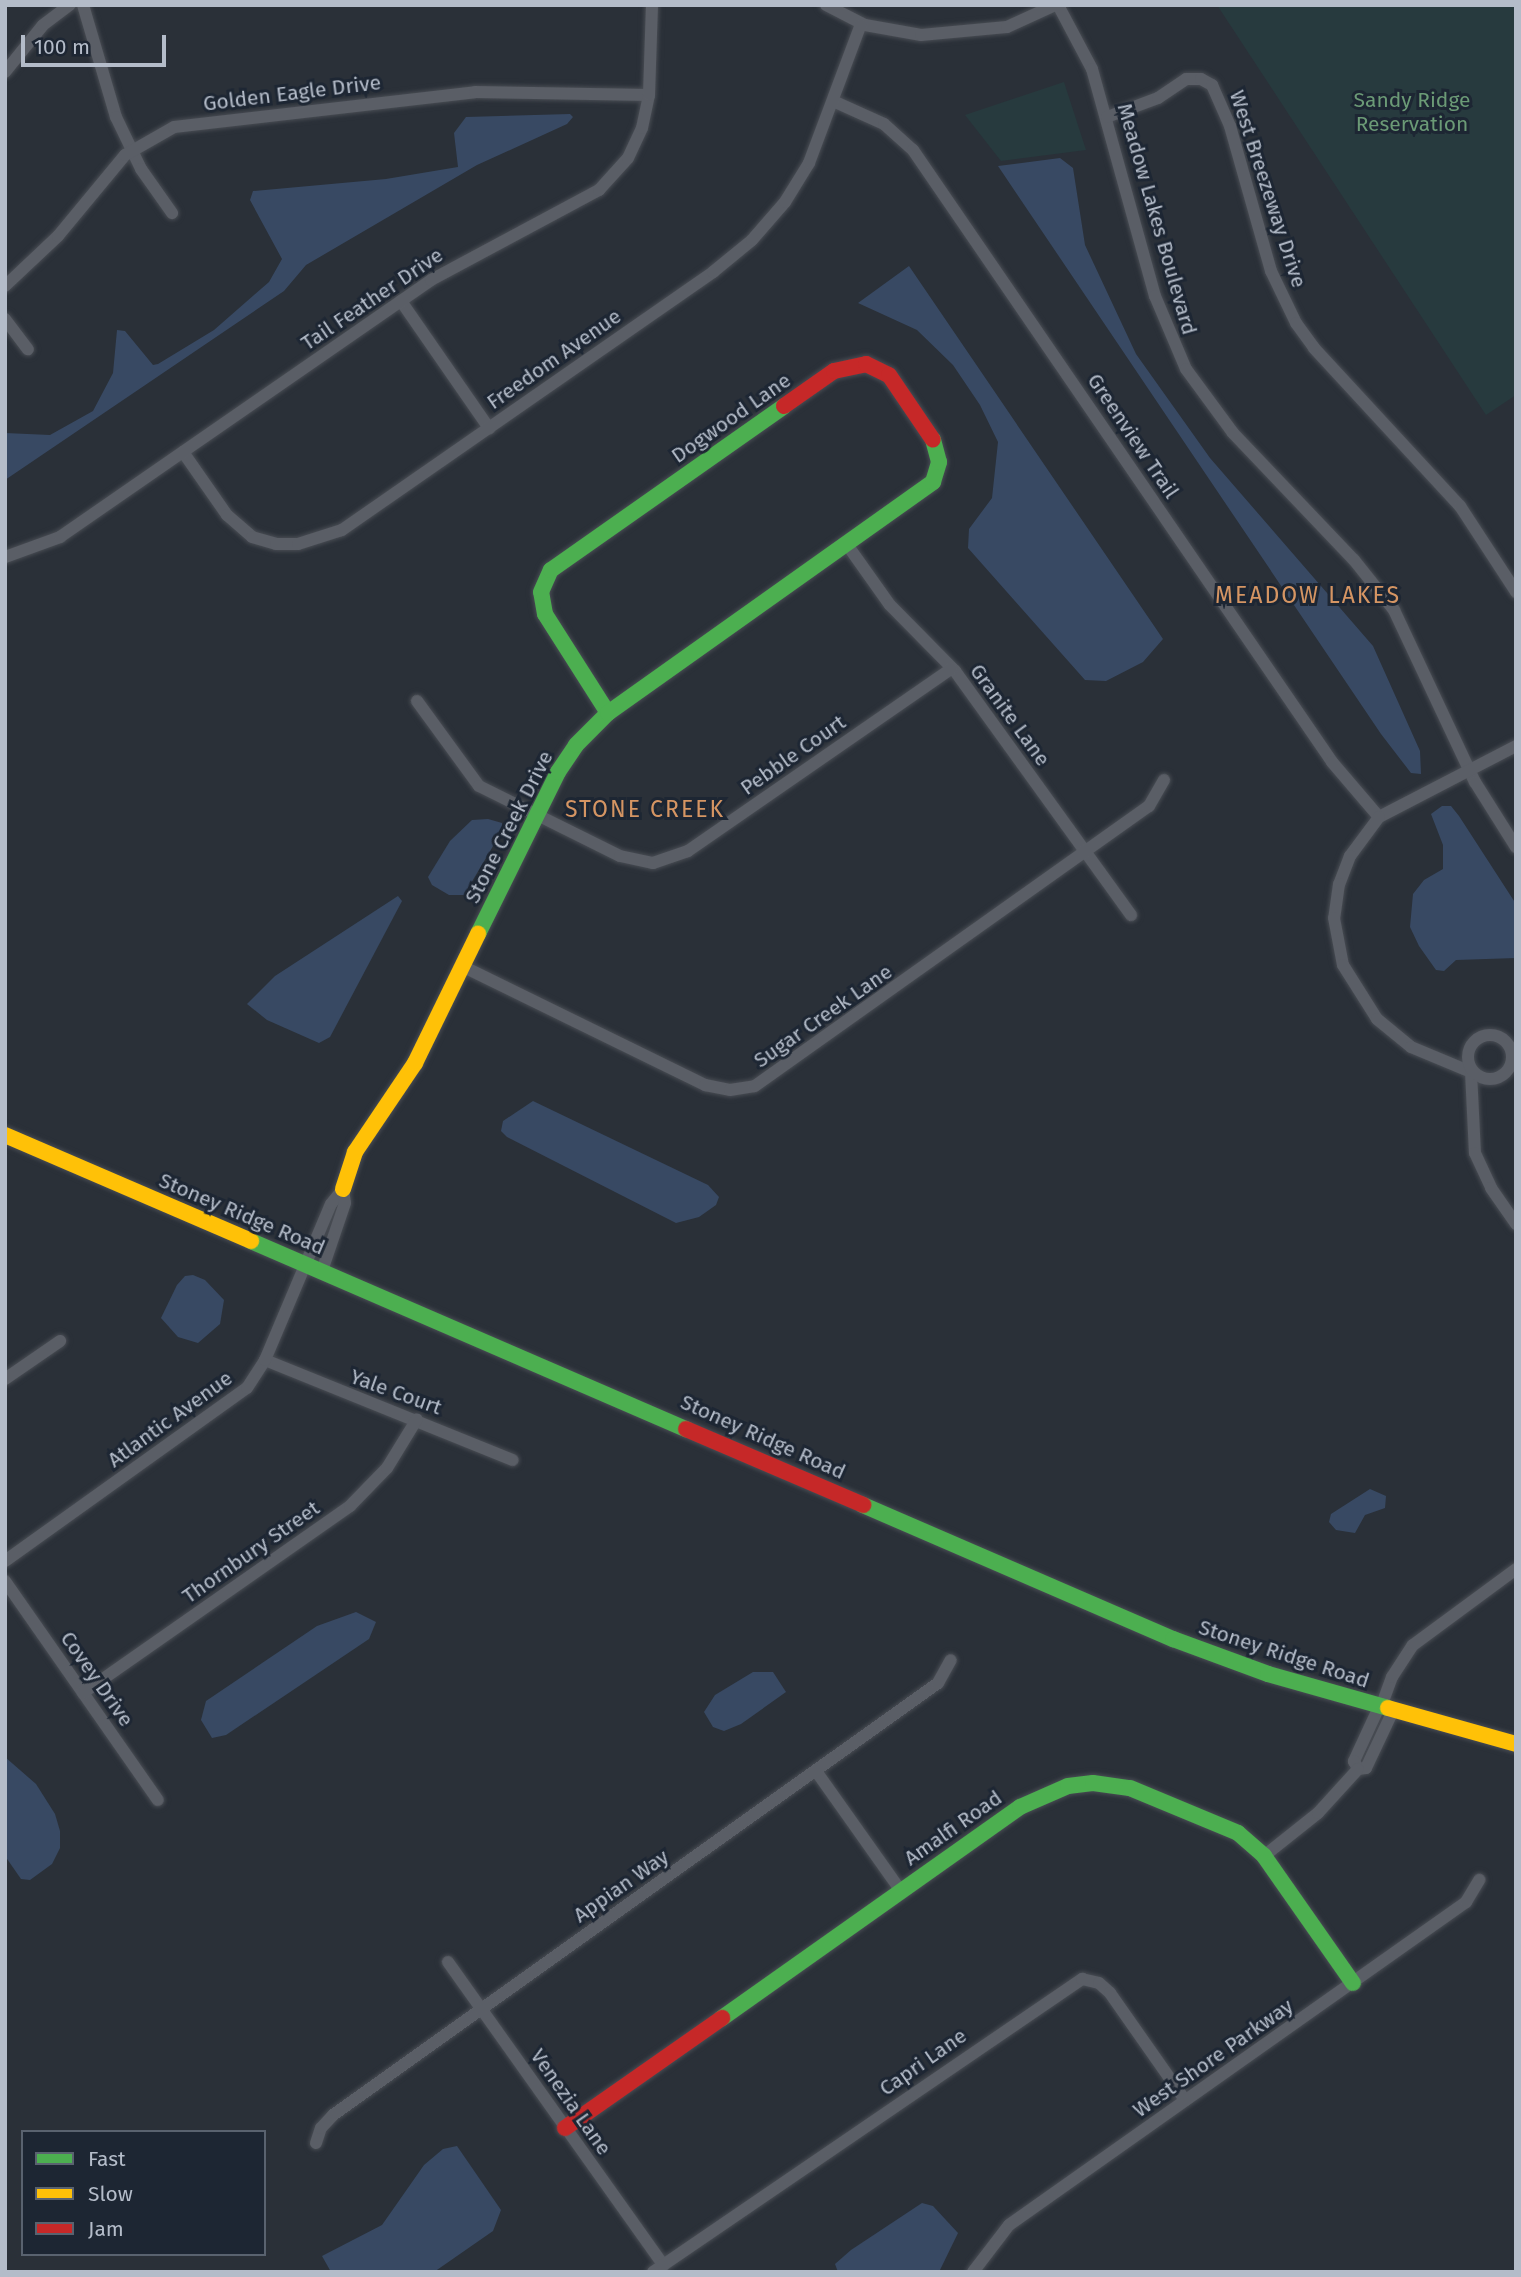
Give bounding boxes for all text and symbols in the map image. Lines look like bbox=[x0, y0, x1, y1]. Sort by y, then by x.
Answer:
scale bar bbox=[24, 21, 170, 65]
text: 100 m bbox=[34, 34, 90, 60]
street label: Golden Eagle Drive bbox=[202, 70, 382, 116]
street label: West Breezeway Drive bbox=[1224, 87, 1312, 291]
park label: Sandy Ridge Reservation bbox=[1354, 87, 1470, 137]
street label: Meadow Lakes Boulevard bbox=[1112, 100, 1202, 338]
street label: Tail Feather Drive bbox=[296, 242, 448, 356]
street label: Freedom Avenue bbox=[482, 303, 626, 415]
street label: Dogwood Lane bbox=[666, 368, 796, 468]
street label: Greenview Trail bbox=[1082, 369, 1184, 503]
district label: MEADOW LAKES bbox=[1217, 581, 1399, 609]
street label: Granite Lane bbox=[965, 659, 1055, 771]
street label: Pebble Court bbox=[736, 710, 850, 800]
street label: Stone Creek Drive bbox=[460, 747, 558, 907]
district label: STONE CREEK bbox=[566, 795, 724, 823]
street label: Sugar Creek Lane bbox=[749, 959, 897, 1073]
street label: Stoney Ridge Road bbox=[155, 1168, 329, 1260]
street label: Yale Court bbox=[347, 1364, 445, 1420]
street label: Atlantic Avenue bbox=[103, 1365, 237, 1473]
street label: Stoney Ridge Road bbox=[677, 1389, 849, 1485]
street label: Thornbury Street bbox=[178, 1495, 324, 1609]
street label: Stoney Ridge Road bbox=[1196, 1615, 1372, 1693]
street label: Covey Drive bbox=[55, 1627, 139, 1731]
street label: Amalfi Road bbox=[899, 1785, 1007, 1871]
street label: Appian Way bbox=[569, 1844, 673, 1928]
street label: West Shore Parkway bbox=[1128, 1993, 1298, 2123]
street label: Capri Lane bbox=[875, 2023, 971, 2101]
street label: Venezia Lane bbox=[525, 2044, 617, 2160]
legend bbox=[21, 2130, 266, 2256]
text: Fast bbox=[88, 2146, 126, 2172]
text: Slow bbox=[88, 2181, 133, 2207]
text: Jam bbox=[88, 2216, 124, 2242]

